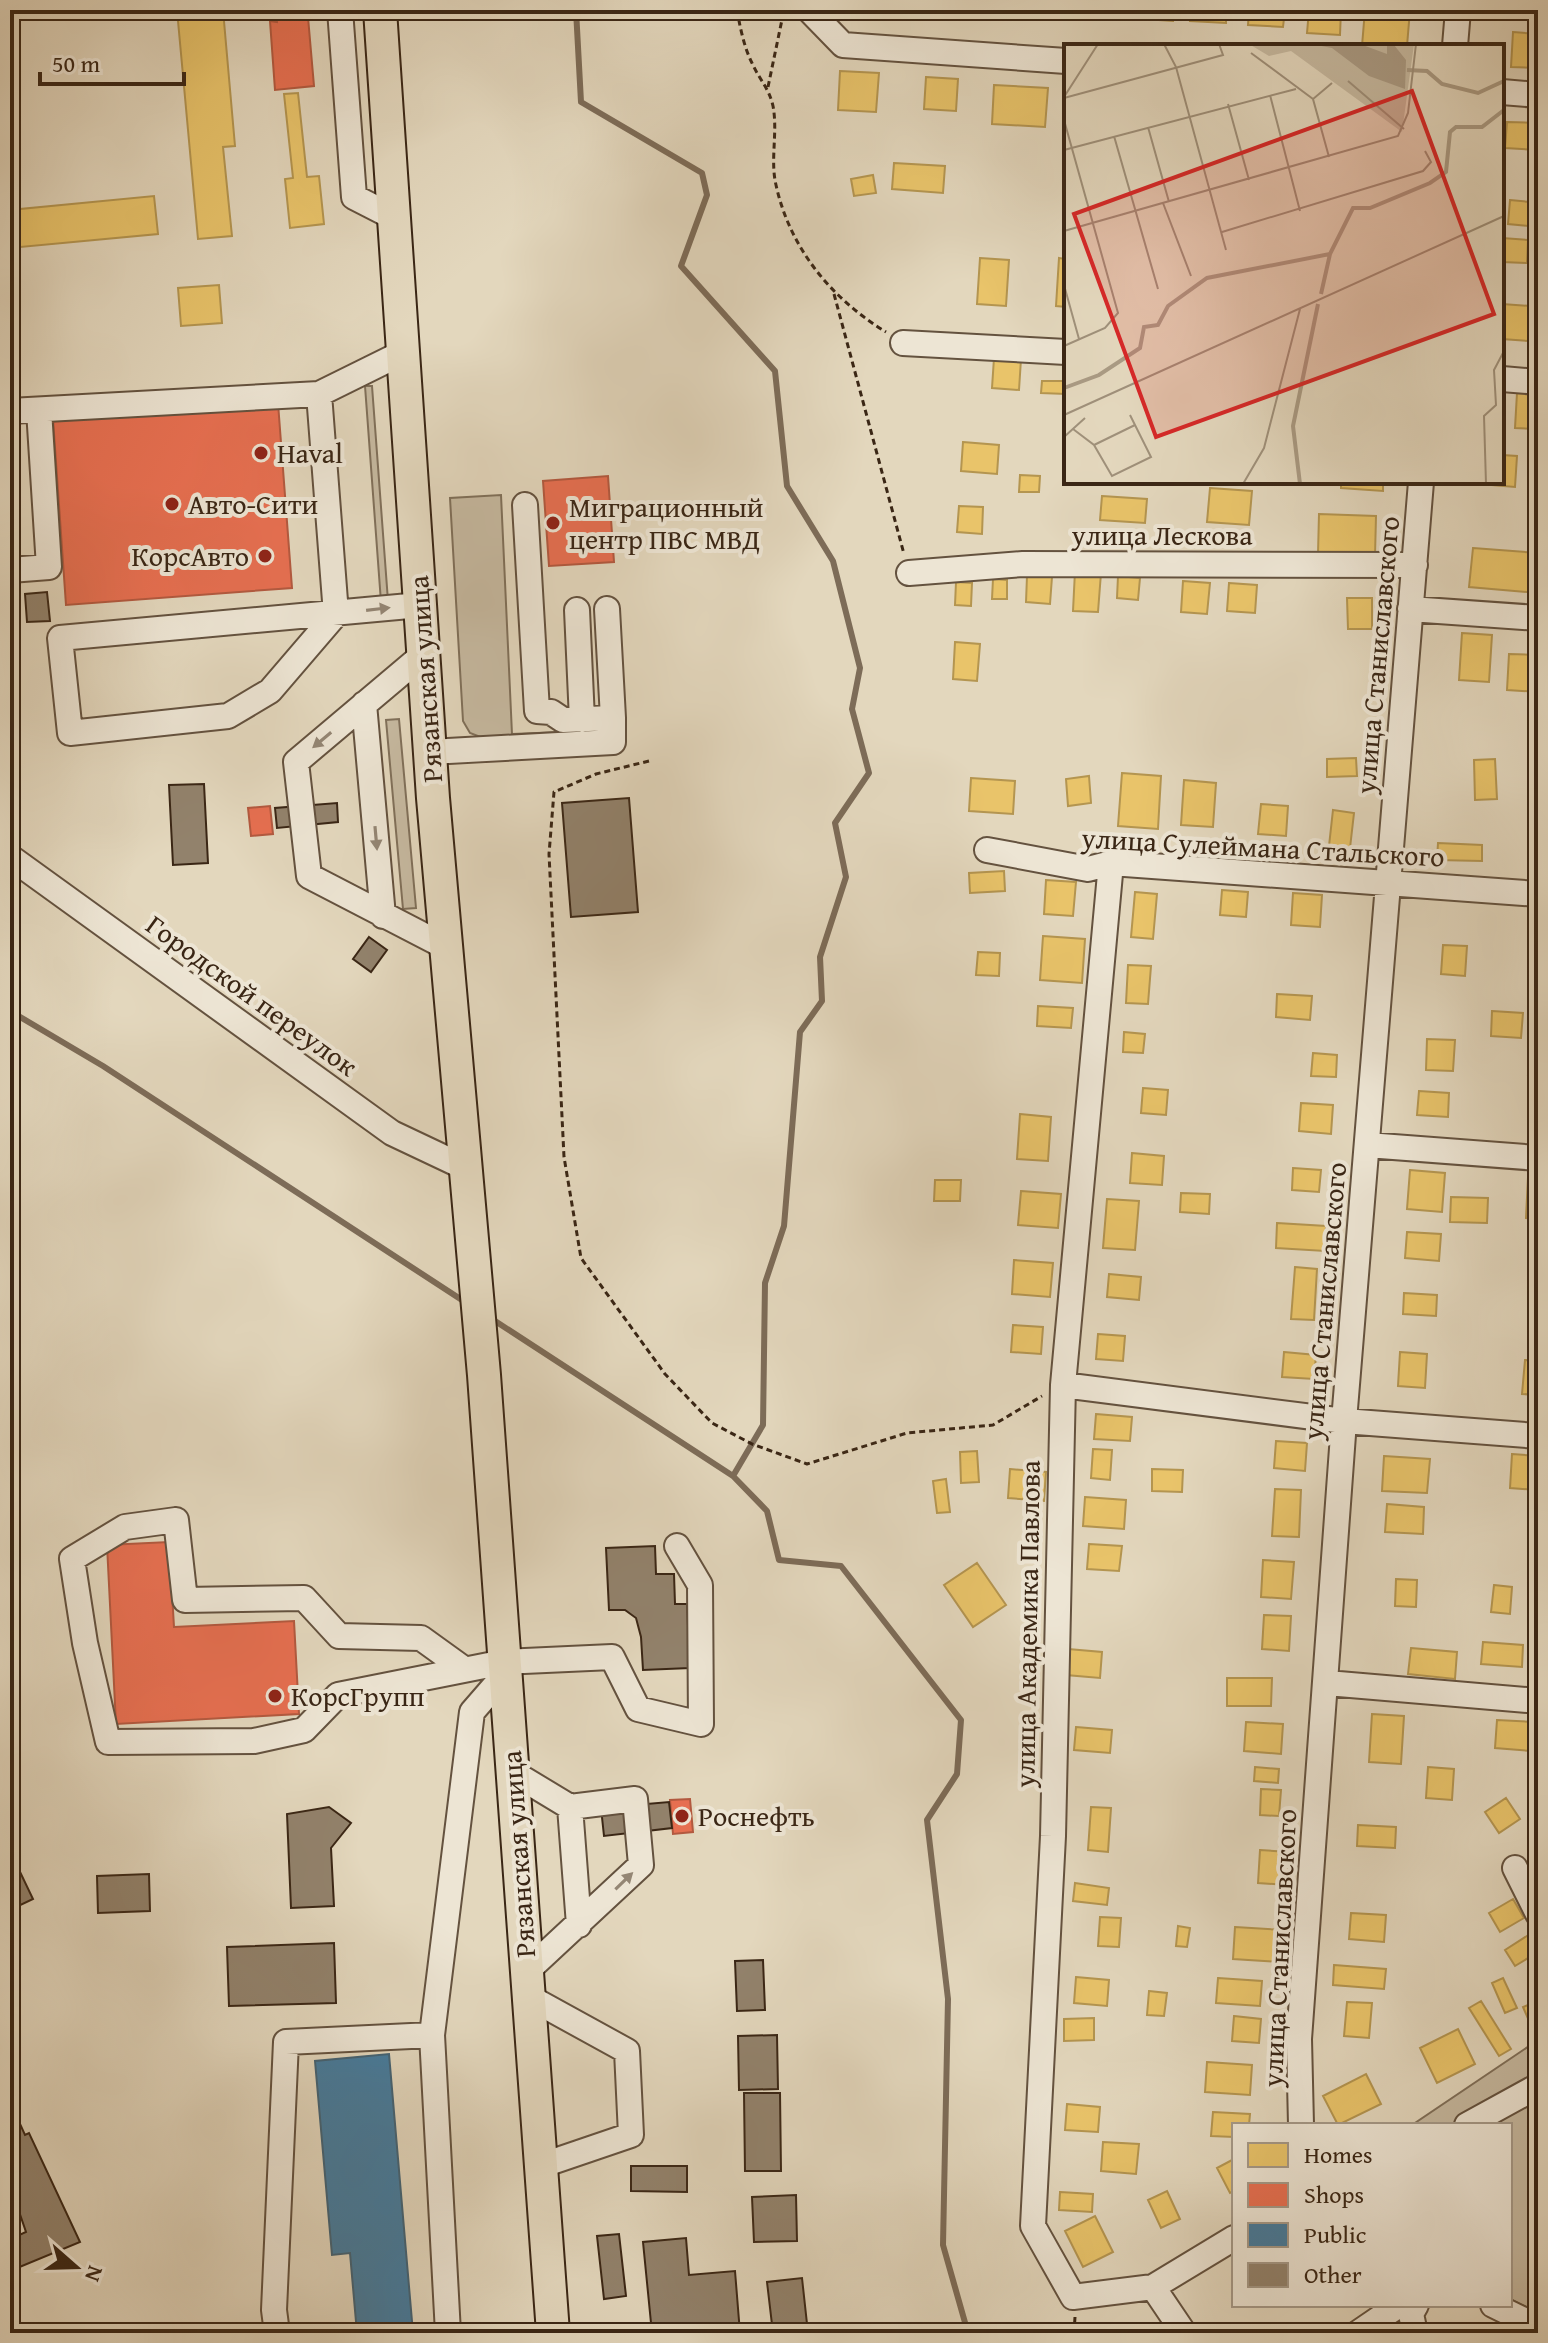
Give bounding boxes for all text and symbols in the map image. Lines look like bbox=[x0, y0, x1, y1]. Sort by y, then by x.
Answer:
scale bar bbox=[40, 36, 184, 86]
inset map bbox=[1064, 44, 1504, 484]
text: 50 m bbox=[52, 46, 100, 81]
place label: Haval bbox=[277, 432, 343, 473]
marker: Haval bbox=[252, 444, 270, 462]
place label: Авто-Сити bbox=[188, 483, 318, 524]
place label: Миграционный центр ПВС МВД bbox=[569, 486, 764, 559]
marker: Авто-Сити bbox=[163, 495, 181, 513]
marker: Миграционный центр ПВС МВД bbox=[544, 514, 562, 532]
street label: улица Лескова bbox=[1070, 514, 1253, 555]
street label: улица Станиславского bbox=[1344, 514, 1409, 797]
place label: КорсАвто bbox=[132, 535, 249, 576]
marker: КорсАвто bbox=[256, 547, 274, 565]
street label: Рязанская улица bbox=[397, 574, 452, 784]
one-way arrow bbox=[366, 602, 391, 615]
one-way arrow bbox=[312, 731, 332, 748]
street label: улица Сулеймана Стальского bbox=[1079, 816, 1446, 876]
one-way arrow bbox=[370, 826, 383, 851]
street label: Городской переулок bbox=[138, 904, 367, 1086]
street label: улица Станиславского bbox=[1291, 1160, 1356, 1443]
street label: улица Академика Павлова bbox=[1003, 1459, 1050, 1789]
place label: КорсГрупп bbox=[291, 1675, 425, 1716]
marker: КорсГрупп bbox=[266, 1687, 284, 1705]
street label: Рязанская улица bbox=[490, 1749, 545, 1959]
place label: Роснефть bbox=[698, 1795, 815, 1836]
marker: Роснефть bbox=[673, 1807, 691, 1825]
street label: улица Станиславского bbox=[1251, 1808, 1306, 2089]
one-way arrow bbox=[614, 1872, 633, 1891]
legend bbox=[1232, 2123, 1512, 2307]
text: Homes bbox=[1304, 2137, 1373, 2172]
text: Shops bbox=[1304, 2177, 1364, 2212]
text: Public bbox=[1304, 2217, 1367, 2252]
north arrow bbox=[36, 2227, 116, 2307]
text: Other bbox=[1304, 2257, 1362, 2292]
text: N bbox=[77, 2261, 112, 2286]

